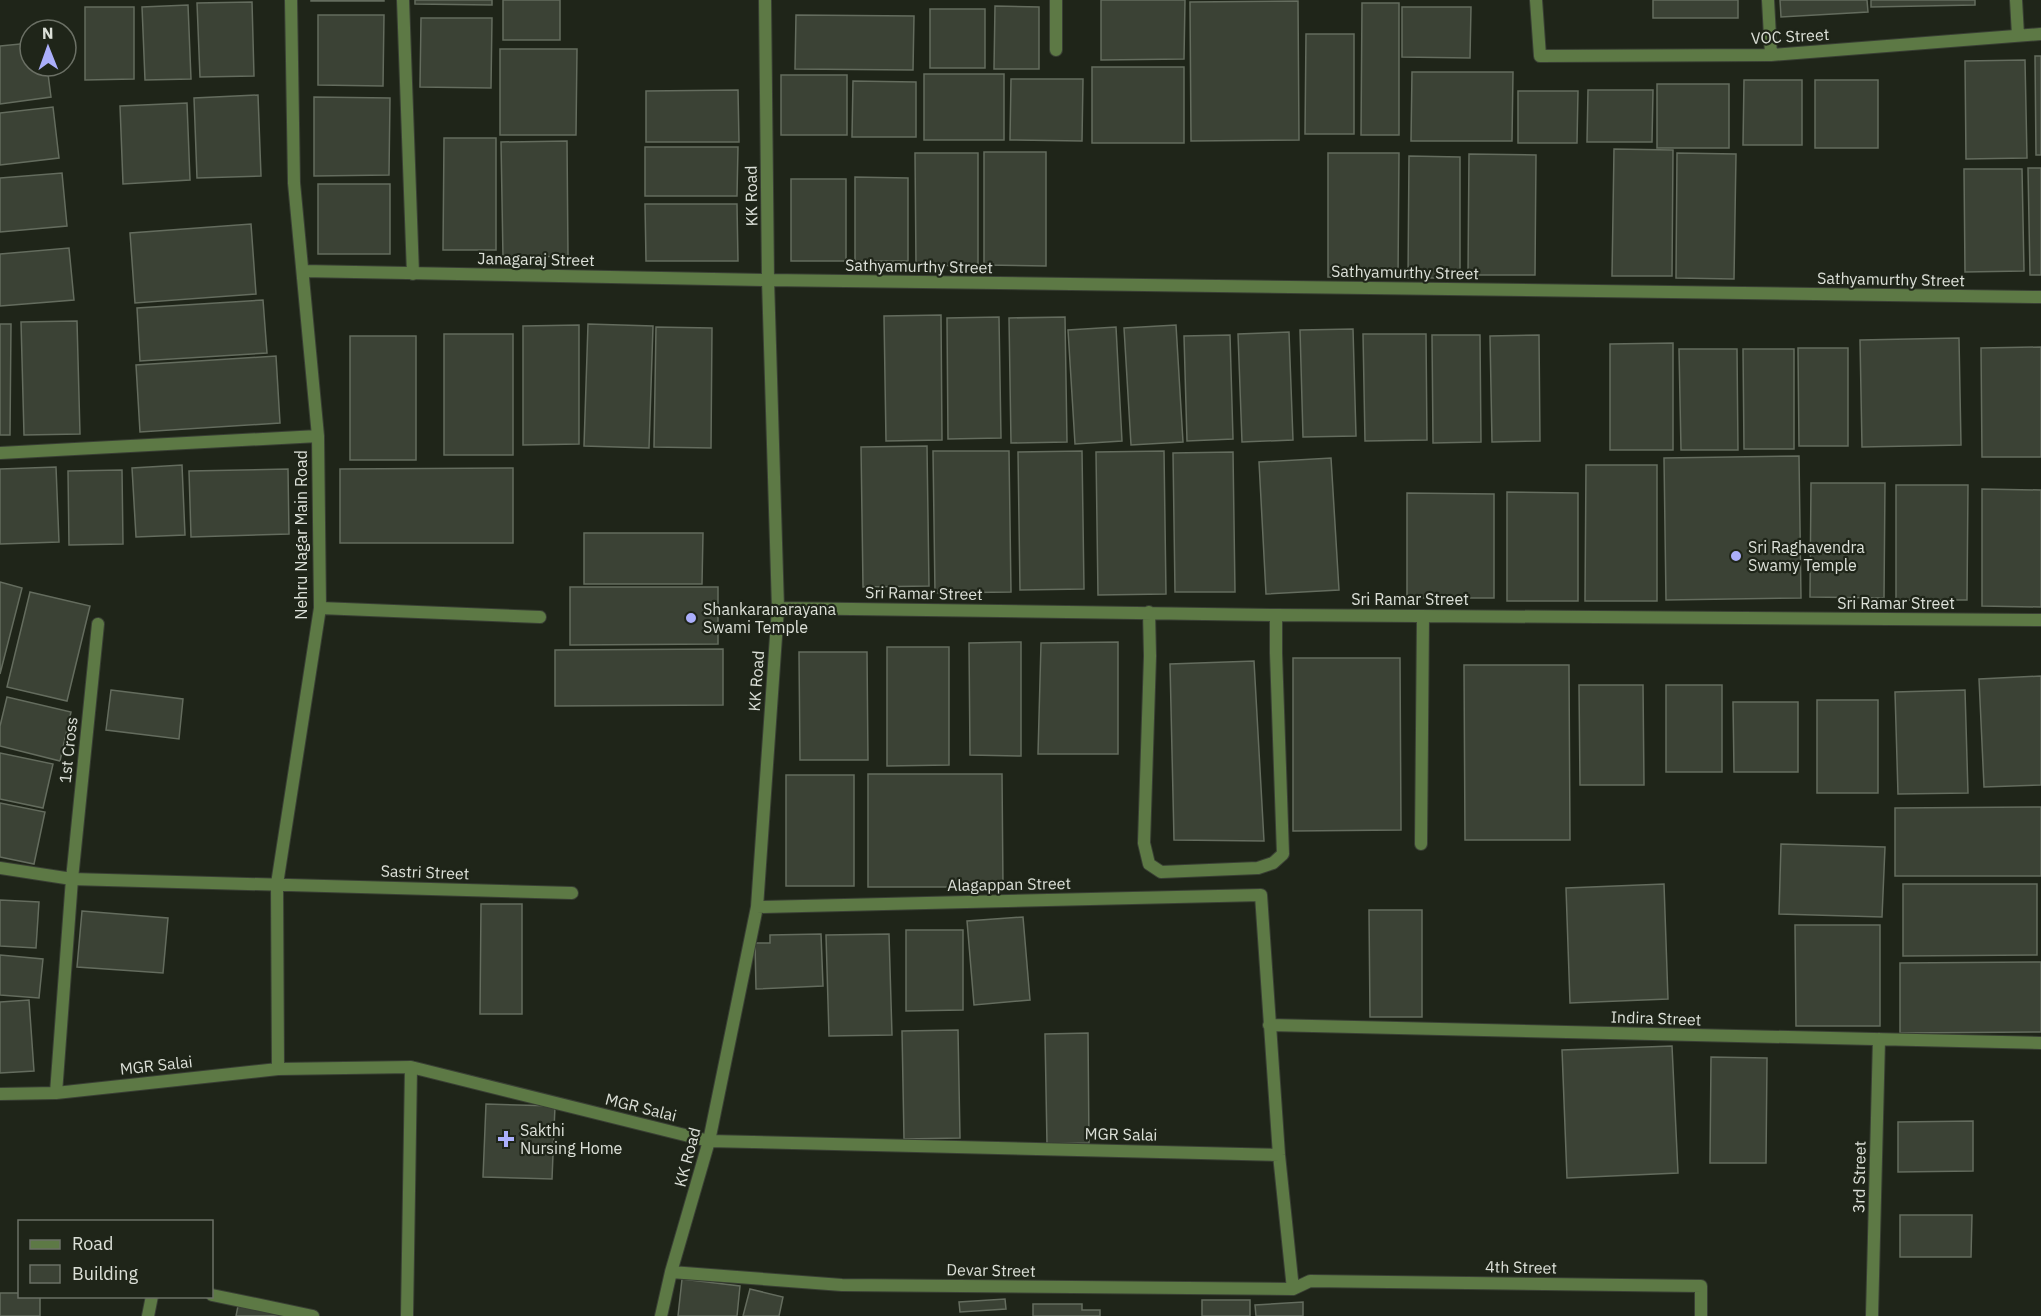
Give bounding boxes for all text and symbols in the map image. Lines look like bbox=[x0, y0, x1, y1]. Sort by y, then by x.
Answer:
north arrow bbox=[18, 18, 78, 78]
text: N bbox=[42, 23, 54, 43]
street label: VOC Street bbox=[1750, 24, 1830, 48]
street label: KK Road bbox=[740, 165, 762, 227]
street label: Janagaraj Street bbox=[477, 248, 595, 270]
street label: Sathyamurthy Street bbox=[845, 255, 993, 277]
street label: Sathyamurthy Street bbox=[1331, 261, 1479, 283]
street label: Sathyamurthy Street bbox=[1817, 268, 1965, 290]
street label: Nehru Nagar Main Road bbox=[291, 450, 311, 620]
place label: Sri Raghavendra Swamy Temple bbox=[1748, 537, 1865, 575]
marker: Sri Raghavendra Swamy Temple bbox=[1729, 549, 1743, 563]
street label: Sri Ramar Street bbox=[865, 582, 983, 604]
street label: Sri Ramar Street bbox=[1351, 589, 1469, 609]
street label: Sri Ramar Street bbox=[1837, 593, 1955, 613]
place label: Shankaranarayana Swami Temple bbox=[703, 599, 837, 637]
marker: Shankaranarayana Swami Temple bbox=[684, 611, 698, 625]
street label: KK Road bbox=[744, 650, 768, 712]
street label: 1st Cross bbox=[55, 716, 81, 784]
street label: Sastri Street bbox=[380, 860, 470, 884]
street label: Alagappan Street bbox=[947, 873, 1071, 895]
street label: Indira Street bbox=[1610, 1006, 1702, 1030]
street label: MGR Salai bbox=[119, 1051, 193, 1079]
street label: MGR Salai bbox=[603, 1088, 679, 1126]
place label: Sakthi Nursing Home bbox=[520, 1120, 623, 1158]
street label: MGR Salai bbox=[1084, 1123, 1158, 1145]
street label: KK Road bbox=[669, 1125, 705, 1189]
marker: Sakthi Nursing Home bbox=[497, 1130, 515, 1148]
street label: 3rd Street bbox=[1848, 1141, 1870, 1213]
legend bbox=[18, 1220, 213, 1298]
text: Road bbox=[72, 1232, 113, 1255]
street label: 4th Street bbox=[1485, 1256, 1557, 1278]
street label: Devar Street bbox=[946, 1259, 1036, 1281]
text: Building bbox=[72, 1262, 139, 1285]

